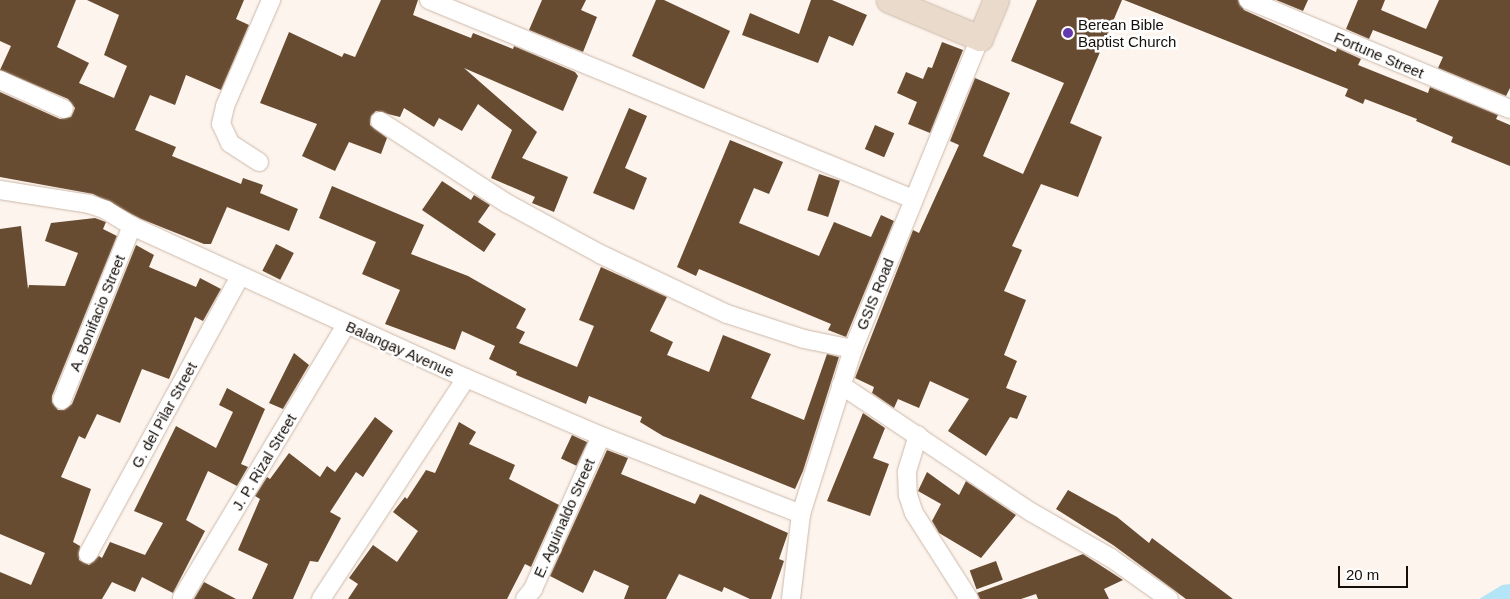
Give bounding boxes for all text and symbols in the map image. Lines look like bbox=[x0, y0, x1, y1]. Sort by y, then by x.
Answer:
place label: Berean Bible Baptist Church bbox=[1078, 15, 1176, 50]
marker: Berean Bible Baptist Church bbox=[1062, 27, 1074, 39]
street label: Fortune Street bbox=[1331, 28, 1427, 82]
street label: A. Bonifacio Street bbox=[65, 252, 129, 374]
street label: GSIS Road bbox=[852, 255, 898, 333]
street label: Balangay Avenue bbox=[343, 317, 457, 381]
street label: G. del Pilar Street bbox=[127, 359, 201, 471]
street label: J. P. Rizal Street bbox=[228, 410, 300, 514]
street label: E. Aguinaldo Street bbox=[529, 455, 599, 581]
scale bar bbox=[1340, 556, 1410, 588]
text: 20 m bbox=[1346, 566, 1379, 583]

